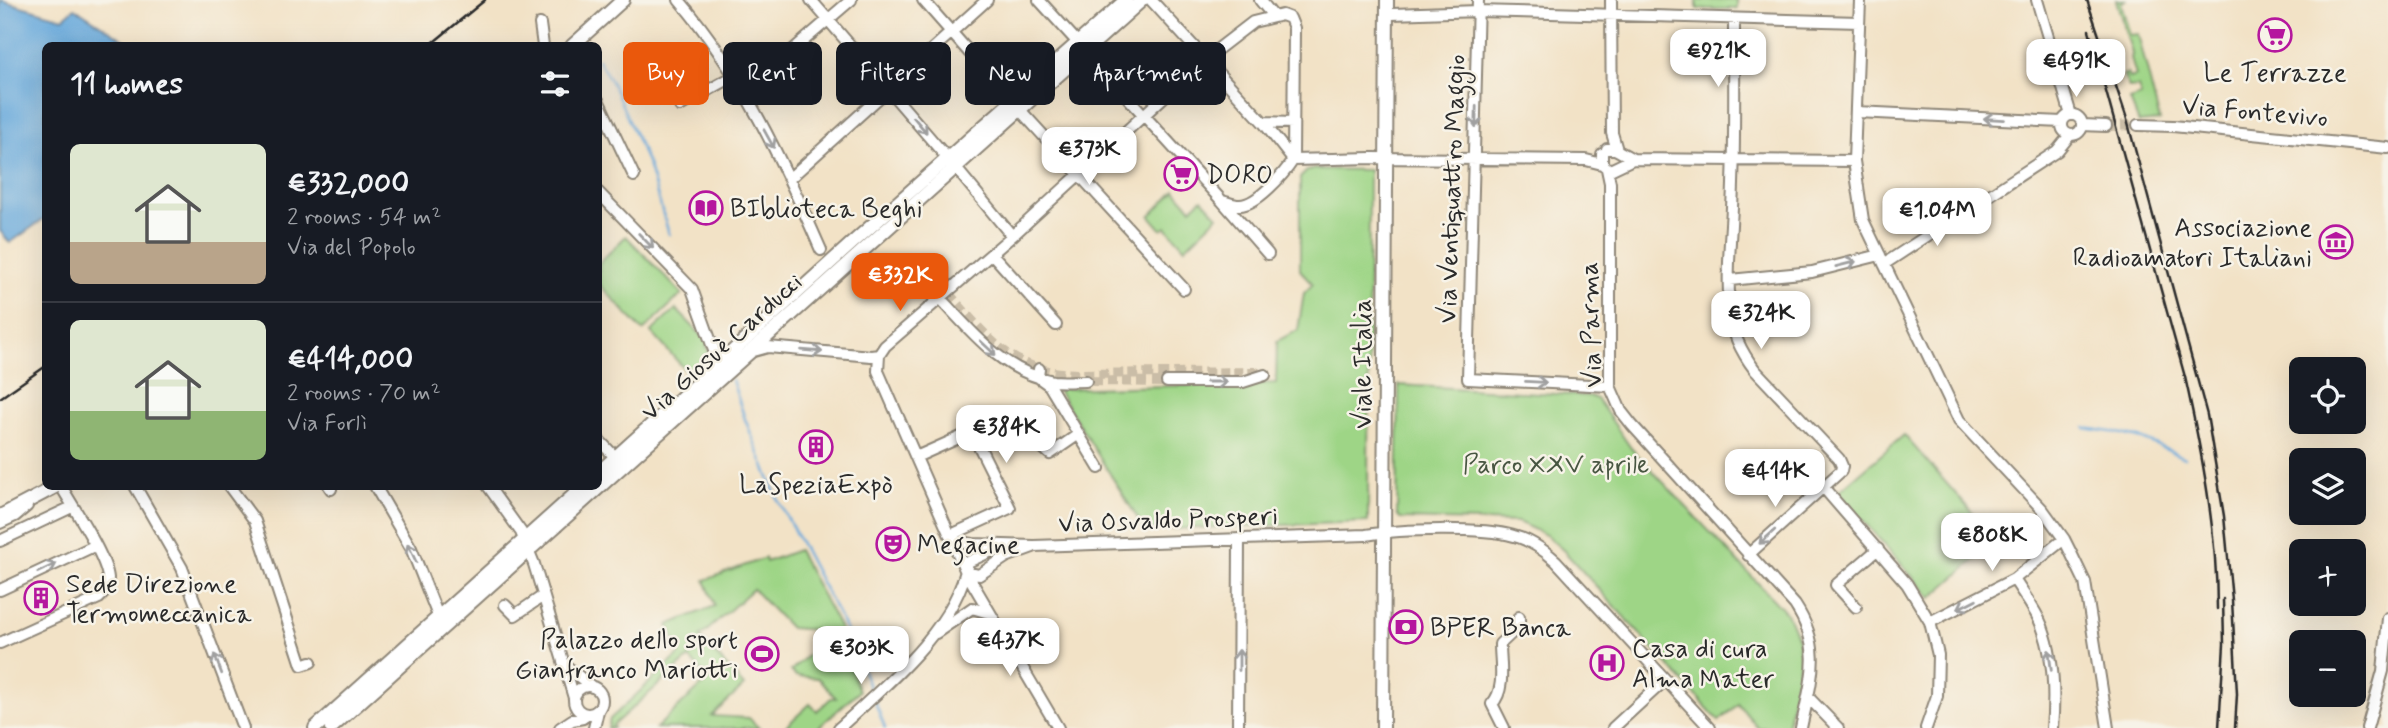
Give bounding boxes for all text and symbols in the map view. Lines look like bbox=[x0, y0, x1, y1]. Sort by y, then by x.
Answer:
supermarket icon: Le Terrazze bbox=[2256, 16, 2294, 54]
pin: €921K bbox=[1669, 29, 1767, 89]
text: €921K bbox=[1686, 37, 1750, 67]
pin: €491K bbox=[2027, 40, 2125, 99]
chip: Buy bbox=[623, 42, 709, 105]
chip: Rent bbox=[723, 42, 822, 105]
chip: Filters bbox=[836, 42, 951, 105]
chip: New bbox=[965, 42, 1055, 105]
chip: Apartment bbox=[1069, 42, 1226, 105]
text: €491K bbox=[2042, 47, 2110, 77]
street label: Via Ventiquattro Maggio bbox=[1431, 54, 1478, 324]
place label: Le Terrazze bbox=[2204, 57, 2347, 91]
text: 11 homes bbox=[70, 65, 183, 104]
icon: filters bbox=[536, 65, 574, 103]
street label: Via Fontevivo bbox=[2180, 90, 2329, 136]
one-way arrow bbox=[1469, 105, 1483, 128]
one-way arrow bbox=[1983, 112, 2006, 125]
one-way arrow bbox=[912, 116, 928, 134]
pin: €373K bbox=[1040, 128, 1138, 187]
one-way arrow bbox=[762, 129, 776, 149]
text: €373K bbox=[1058, 135, 1120, 165]
supermarket icon: DORO bbox=[1162, 155, 1200, 193]
place label: DORO bbox=[1206, 159, 1273, 193]
text: €332,000 bbox=[287, 164, 409, 203]
icon: home bbox=[126, 172, 210, 256]
pin: €1.04M bbox=[1880, 188, 1994, 248]
library icon: BIblioteca Beghi bbox=[687, 189, 725, 227]
place label: BIblioteca Beghi bbox=[730, 193, 922, 227]
text: €1.04M bbox=[1898, 196, 1976, 226]
text: 2 rooms · 54 m² bbox=[287, 203, 441, 233]
place label: Associazione Radioamatori Italiani bbox=[2073, 212, 2312, 276]
museum icon: Associazione Radioamatori Italiani bbox=[2317, 223, 2355, 261]
one-way arrow bbox=[637, 232, 654, 249]
text: Via del Popolo bbox=[287, 233, 416, 263]
pin: €332K bbox=[851, 254, 949, 313]
one-way arrow bbox=[1834, 256, 1857, 270]
text: €332K bbox=[867, 261, 933, 291]
street label: Via Parma bbox=[1573, 261, 1611, 388]
street label: Via Giosuè Carducci bbox=[634, 266, 810, 429]
pin: €324K bbox=[1712, 292, 1810, 351]
street label: Viale Italia bbox=[1347, 299, 1381, 429]
text: €324K bbox=[1727, 299, 1795, 329]
text: €414,000 bbox=[287, 340, 413, 379]
one-way arrow bbox=[979, 340, 997, 356]
one-way arrow bbox=[801, 345, 823, 358]
icon: home bbox=[126, 348, 210, 432]
map controls bbox=[2289, 357, 2366, 707]
button: locate bbox=[2289, 357, 2366, 434]
one-way arrow bbox=[1205, 375, 1228, 389]
one-way arrow bbox=[1524, 376, 1547, 389]
text: 2 rooms · 70 m² bbox=[287, 379, 441, 409]
pin: €384K bbox=[957, 406, 1055, 465]
text: Via Forlì bbox=[287, 409, 366, 439]
text: €384K bbox=[972, 413, 1040, 443]
building icon: LaSpeziaExpò bbox=[797, 428, 835, 466]
button: layers bbox=[2289, 448, 2366, 525]
park label: Parco XXV aprile bbox=[1463, 449, 1649, 483]
pin: €414K bbox=[1726, 449, 1824, 509]
text: €414K bbox=[1741, 457, 1809, 487]
place label: LaSpeziaExpò bbox=[739, 469, 893, 503]
street label: Via Osvaldo Prosperi bbox=[1058, 500, 1279, 542]
pin: €808K bbox=[1943, 514, 2041, 573]
text: €808K bbox=[1957, 521, 2027, 551]
theatre icon: Megacine bbox=[874, 525, 912, 563]
place label: Megacine bbox=[917, 529, 1020, 566]
one-way arrow bbox=[1759, 529, 1777, 545]
button: + bbox=[2289, 539, 2366, 616]
one-way arrow bbox=[405, 543, 419, 564]
one-way arrow bbox=[36, 561, 57, 574]
place label: Sede Direzione Termomeccanica bbox=[66, 568, 252, 632]
building icon: Sede Direzione Termomeccanica bbox=[22, 579, 60, 617]
one-way arrow bbox=[1957, 597, 1978, 611]
bank icon: BPER Banca bbox=[1387, 608, 1425, 646]
place label: BPER Banca bbox=[1430, 612, 1571, 646]
pin: €437K bbox=[961, 618, 1059, 678]
place label: Palazzo dello sport Gianfranco Mariotti bbox=[515, 624, 738, 688]
pin: €303K bbox=[812, 626, 910, 686]
text: €437K bbox=[976, 626, 1044, 656]
button: − bbox=[2289, 630, 2366, 707]
place label: Casa di cura Alma Mater bbox=[1632, 633, 1774, 697]
text: €303K bbox=[829, 634, 893, 664]
sports icon: Palazzo dello sport Gianfranco Mariotti bbox=[743, 635, 781, 673]
hospital icon: Casa di cura Alma Mater bbox=[1588, 644, 1626, 682]
one-way arrow bbox=[1232, 649, 1246, 672]
one-way arrow bbox=[2043, 649, 2056, 672]
one-way arrow bbox=[211, 654, 224, 676]

